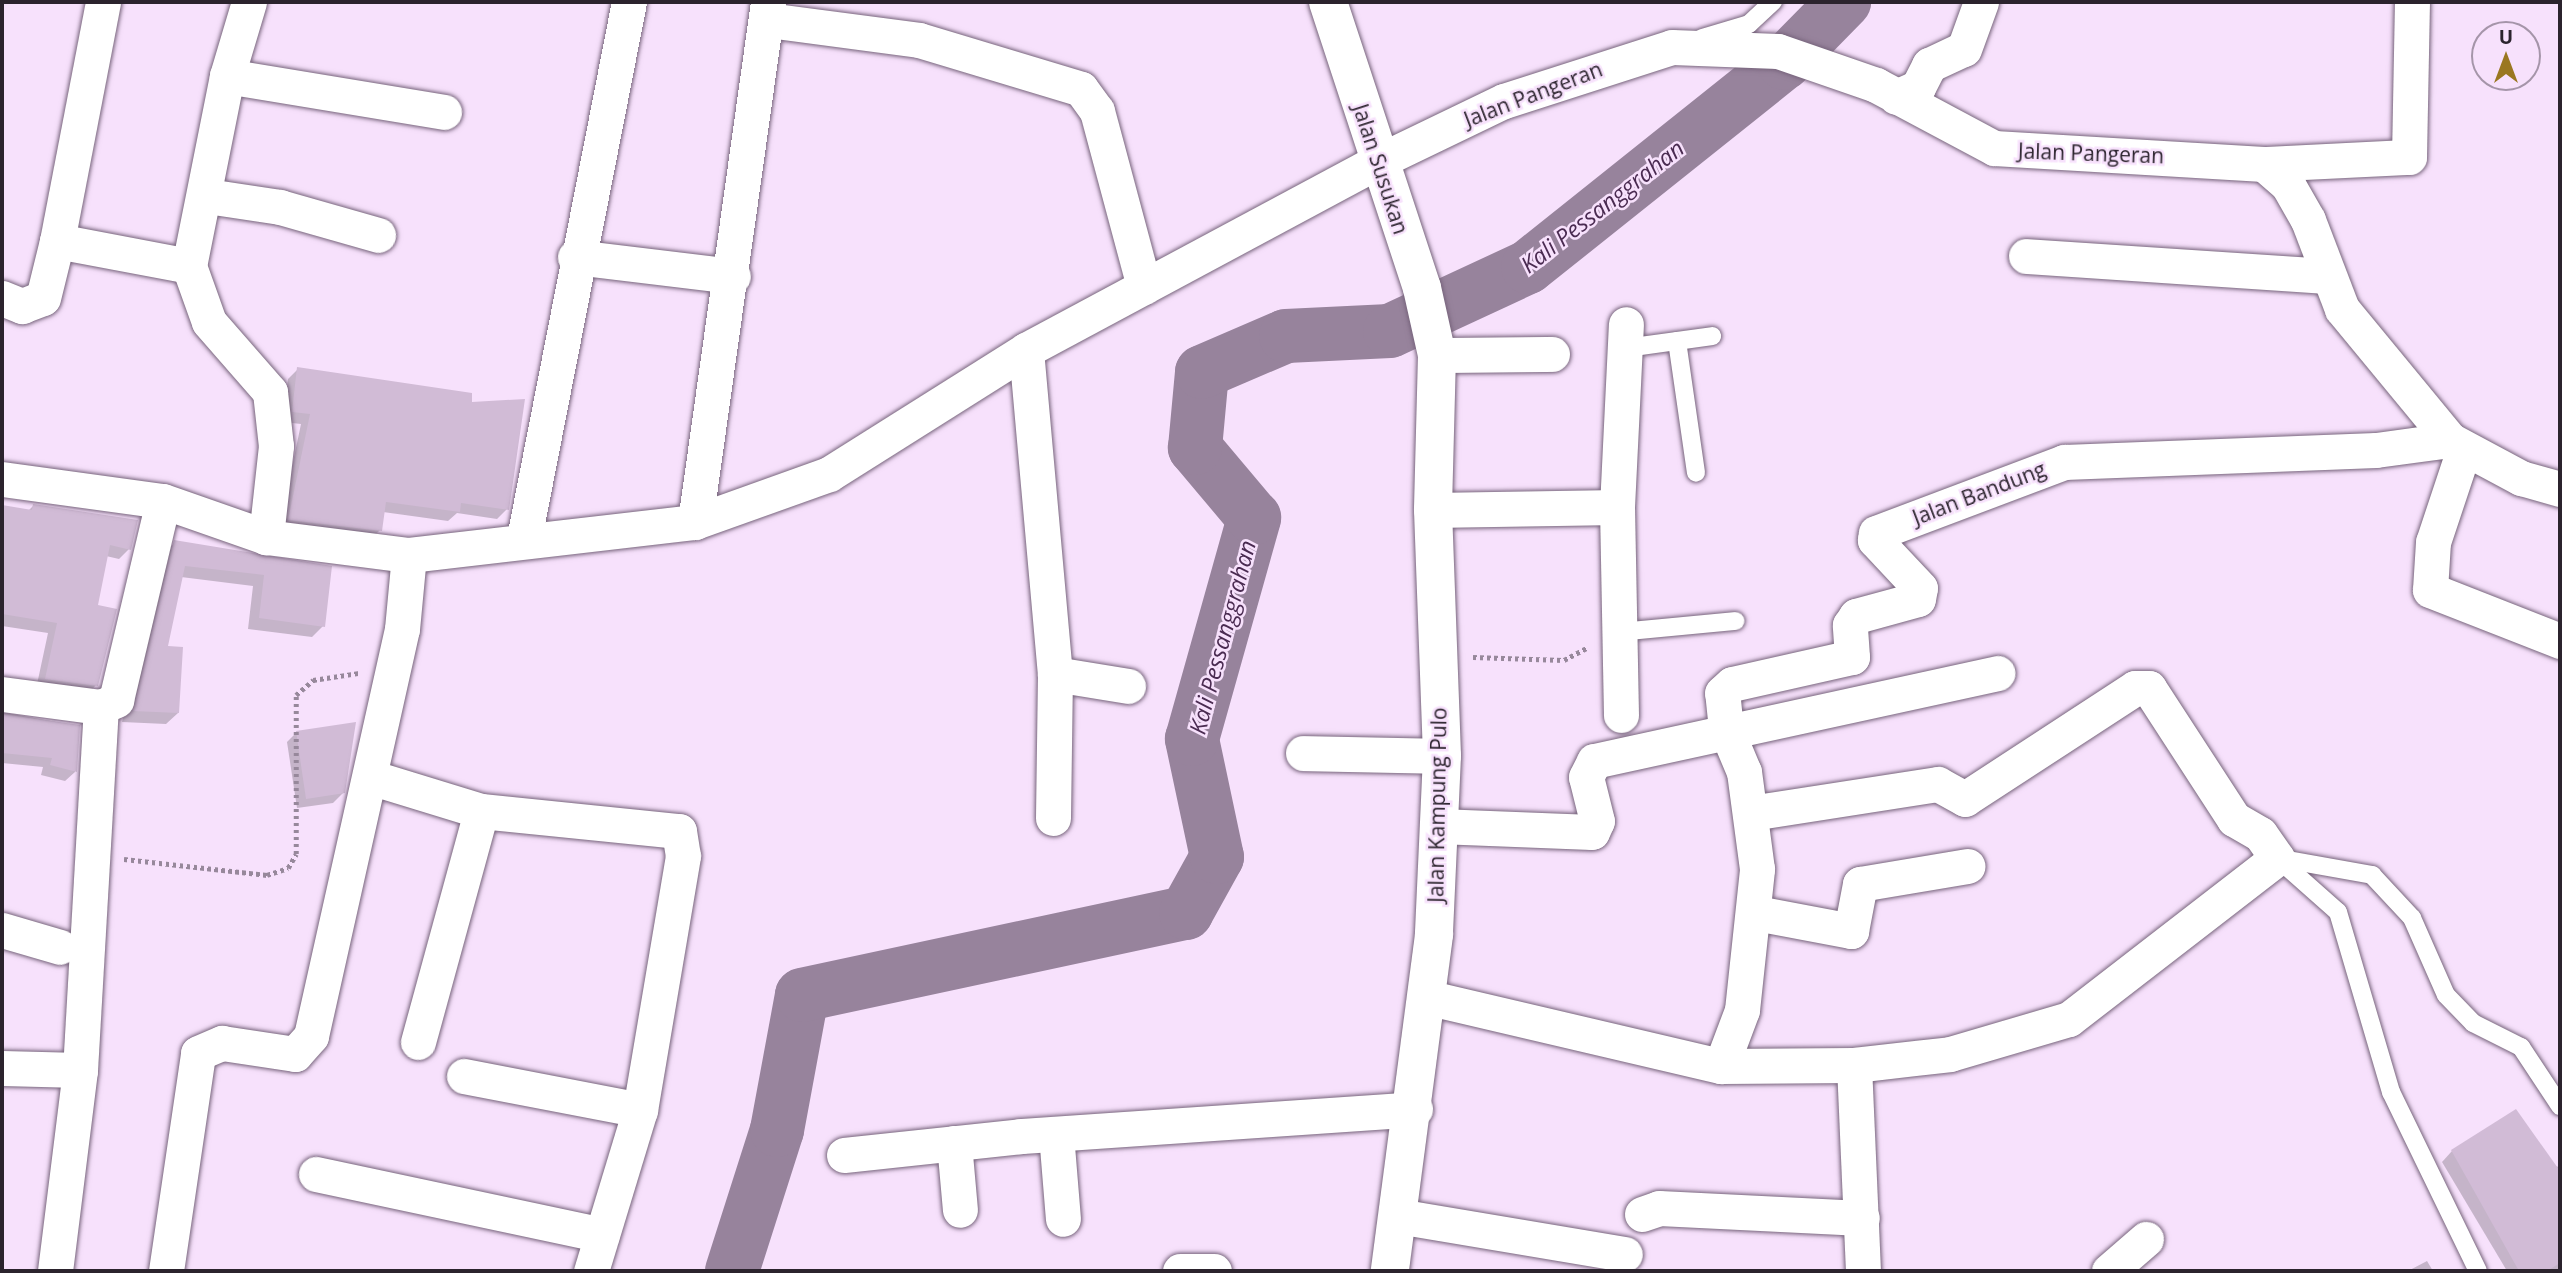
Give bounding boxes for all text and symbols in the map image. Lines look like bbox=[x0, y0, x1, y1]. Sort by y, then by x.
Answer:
north arrow bbox=[2471, 21, 2541, 91]
text: U bbox=[2499, 24, 2513, 50]
street label: Jalan Pangeran bbox=[1460, 56, 1606, 132]
street label: Jalan Susukan bbox=[1348, 101, 1414, 237]
water label: Kali Pessanggrahan bbox=[1515, 134, 1689, 278]
street label: Jalan Pangeran bbox=[2018, 138, 2164, 168]
street label: Jalan Bandung bbox=[1909, 456, 2049, 530]
water label: Kali Pessanggrahan bbox=[1183, 537, 1261, 737]
street label: Jalan Kampung Pulo bbox=[1423, 707, 1451, 903]

